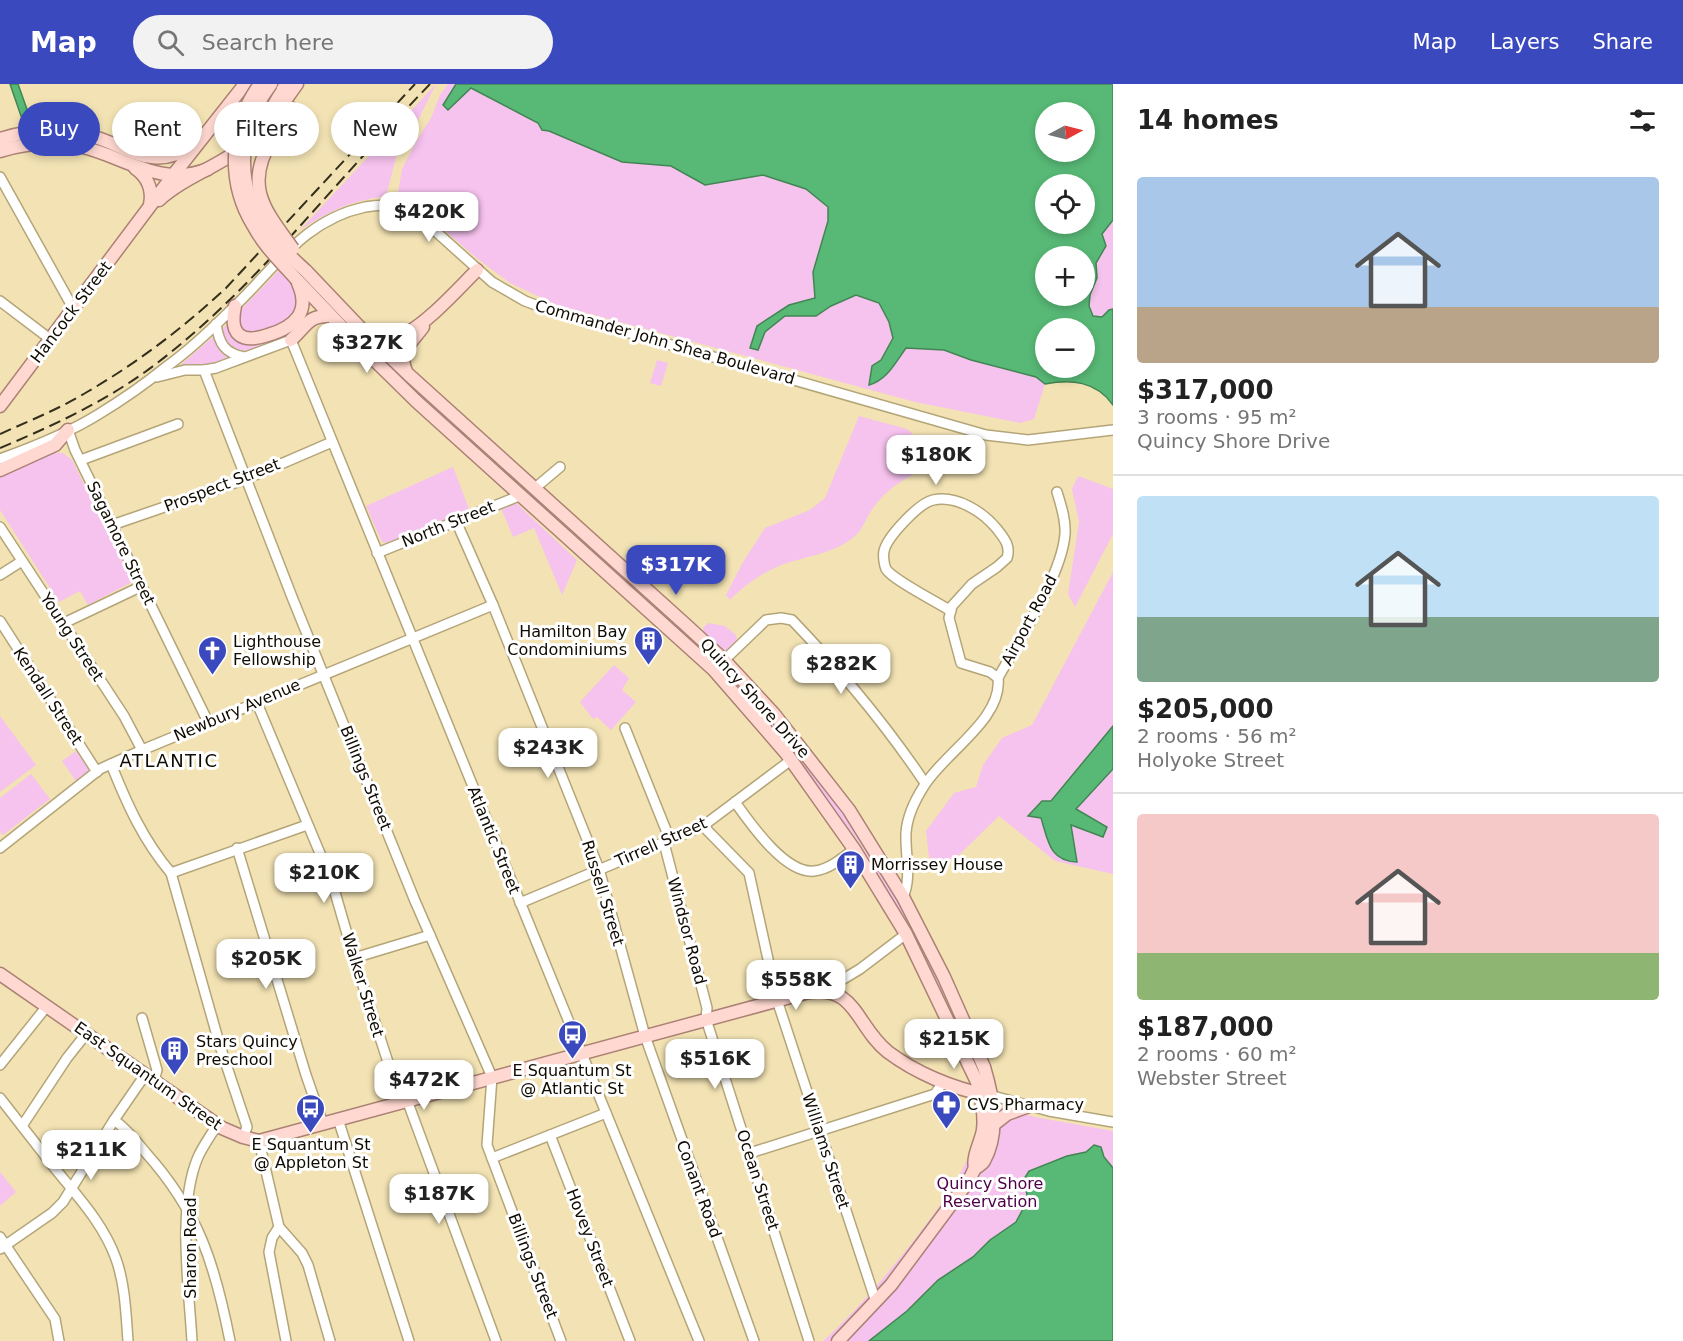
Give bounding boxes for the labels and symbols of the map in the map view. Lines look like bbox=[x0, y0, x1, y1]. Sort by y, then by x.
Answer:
north arrow bbox=[1035, 102, 1095, 162]
pin: $420K bbox=[387, 192, 471, 243]
street label: Hancock Street bbox=[27, 257, 115, 367]
street label: Commander John Shea Boulevard bbox=[533, 296, 797, 388]
pin: $327K bbox=[325, 323, 409, 374]
pin: $180K bbox=[894, 435, 978, 486]
street label: Prospect Street bbox=[161, 454, 283, 516]
street label: Sagamore Street bbox=[83, 478, 159, 608]
street label: North Street bbox=[399, 497, 497, 551]
pin: $317K bbox=[634, 545, 718, 596]
street label: Airport Road bbox=[997, 571, 1061, 669]
street label: Young Street bbox=[36, 588, 108, 685]
place label: Hamilton Bay Condominiums bbox=[507, 622, 627, 659]
building icon: Hamilton Bay Condominiums bbox=[632, 624, 664, 666]
place label: Lighthouse Fellowship bbox=[233, 632, 321, 669]
church icon: Lighthouse Fellowship bbox=[196, 634, 228, 676]
street label: Quincy Shore Drive bbox=[696, 634, 814, 762]
street label: Kendall Street bbox=[9, 644, 87, 748]
pin: $282K bbox=[799, 644, 883, 695]
street label: Newbury Avenue bbox=[171, 675, 303, 745]
street label: Billings Street bbox=[336, 723, 396, 833]
pin: $243K bbox=[506, 728, 590, 779]
district label: ATLANTIC bbox=[119, 750, 219, 771]
street label: Atlantic Street bbox=[464, 783, 524, 897]
street label: Tirrell Street bbox=[611, 813, 710, 871]
street label: Russell Street bbox=[578, 838, 628, 948]
building icon: Morrissey House bbox=[834, 848, 866, 890]
pin: $210K bbox=[282, 853, 366, 904]
place label: Morrissey House bbox=[871, 855, 1003, 874]
street label: Windsor Road bbox=[664, 875, 710, 987]
street label: Walker Street bbox=[338, 931, 388, 1039]
pin: $205K bbox=[224, 939, 308, 990]
pin: $558K bbox=[754, 960, 838, 1011]
street label: East Squantum Street bbox=[71, 1018, 225, 1134]
bus stop icon: E Squantum St @ Atlantic St bbox=[556, 1018, 588, 1060]
pin: $215K bbox=[912, 1019, 996, 1070]
place label: Stars Quincy Preschool bbox=[196, 1032, 298, 1069]
building icon: Stars Quincy Preschool bbox=[159, 1034, 191, 1076]
pin: $516K bbox=[673, 1039, 757, 1090]
pin: $472K bbox=[382, 1060, 466, 1111]
place label: E Squantum St @ Atlantic St bbox=[512, 1061, 632, 1098]
pharmacy icon: CVS Pharmacy bbox=[930, 1088, 962, 1130]
street label: Williams Street bbox=[798, 1091, 854, 1211]
bus stop icon: E Squantum St @ Appleton St bbox=[295, 1092, 327, 1134]
place label: CVS Pharmacy bbox=[967, 1095, 1084, 1114]
street label: Ocean Street bbox=[733, 1127, 783, 1233]
pin: $211K bbox=[49, 1130, 133, 1181]
place label: E Squantum St @ Appleton St bbox=[251, 1135, 371, 1172]
street label: Conant Road bbox=[673, 1138, 725, 1240]
pin: $187K bbox=[397, 1174, 481, 1225]
park label: Quincy Shore Reservation bbox=[937, 1174, 1043, 1211]
street label: Hovey Street bbox=[562, 1186, 618, 1290]
street label: Sharon Road bbox=[181, 1197, 200, 1299]
street label: Billings Street bbox=[504, 1211, 562, 1321]

